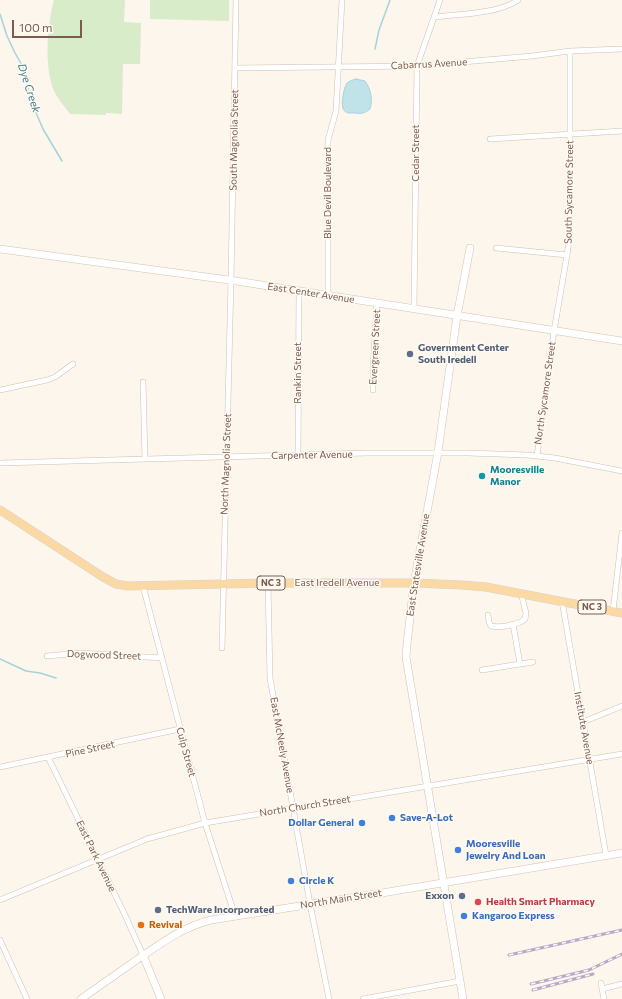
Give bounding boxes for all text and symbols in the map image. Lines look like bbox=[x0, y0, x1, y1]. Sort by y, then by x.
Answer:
scale bar bbox=[14, 12, 84, 38]
text: 100 m bbox=[19, 20, 53, 34]
street label: Cabarrus Avenue bbox=[390, 56, 468, 72]
water label: Dye Creek bbox=[15, 62, 43, 114]
street label: South Magnolia Street bbox=[227, 89, 241, 191]
street label: Cedar Street bbox=[410, 124, 422, 182]
street label: South Sycamore Street bbox=[562, 140, 576, 244]
street label: Blue Devil Boulevard bbox=[322, 147, 334, 239]
street label: East Center Avenue bbox=[267, 280, 355, 306]
street label: Evergreen Street bbox=[367, 309, 383, 385]
street label: North Sycamore Street bbox=[532, 341, 558, 445]
street label: Rankin Street bbox=[292, 342, 304, 404]
place label: Government Center South Iredell bbox=[418, 342, 509, 366]
marker: Government Center South Iredell bbox=[405, 349, 415, 359]
street label: North Magnolia Street bbox=[218, 413, 234, 515]
street label: Carpenter Avenue bbox=[271, 448, 353, 462]
place label: Mooresville Manor bbox=[490, 464, 544, 488]
marker: Mooresville Manor bbox=[477, 471, 487, 481]
street label: East Statesville Avenue bbox=[404, 513, 432, 617]
road number: NC 3 bbox=[257, 576, 285, 590]
street label: East Iredell Avenue bbox=[295, 577, 379, 589]
road number: NC 3 bbox=[578, 600, 606, 614]
street label: Dogwood Street bbox=[67, 648, 141, 662]
street label: Institute Avenue bbox=[572, 691, 596, 765]
street label: East McNeely Avenue bbox=[268, 696, 296, 794]
street label: Culp Street bbox=[174, 726, 198, 778]
street label: Pine Street bbox=[64, 738, 116, 760]
street label: North Church Street bbox=[259, 793, 351, 819]
place label: Save-A-Lot bbox=[400, 812, 453, 824]
marker: Save-A-Lot bbox=[387, 813, 397, 823]
place label: Dollar General bbox=[288, 817, 354, 829]
street label: East Park Avenue bbox=[74, 818, 118, 894]
marker: Dollar General bbox=[357, 818, 367, 828]
place label: Mooresville Jewelry And Loan bbox=[466, 838, 545, 862]
marker: Mooresville Jewelry And Loan bbox=[453, 845, 463, 855]
place label: Circle K bbox=[299, 875, 334, 887]
marker: Circle K bbox=[286, 876, 296, 886]
street label: North Main Street bbox=[299, 887, 383, 911]
place label: Exxon bbox=[425, 890, 454, 902]
marker: Exxon bbox=[457, 891, 467, 901]
place label: Health Smart Pharmacy bbox=[486, 896, 595, 908]
marker: Health Smart Pharmacy bbox=[473, 897, 483, 907]
place label: TechWare Incorporated bbox=[166, 904, 274, 916]
marker: TechWare Incorporated bbox=[153, 905, 163, 915]
place label: Kangaroo Express bbox=[472, 910, 555, 922]
marker: Kangaroo Express bbox=[459, 911, 469, 921]
place label: Revival bbox=[149, 919, 182, 931]
marker: Revival bbox=[136, 920, 146, 930]

